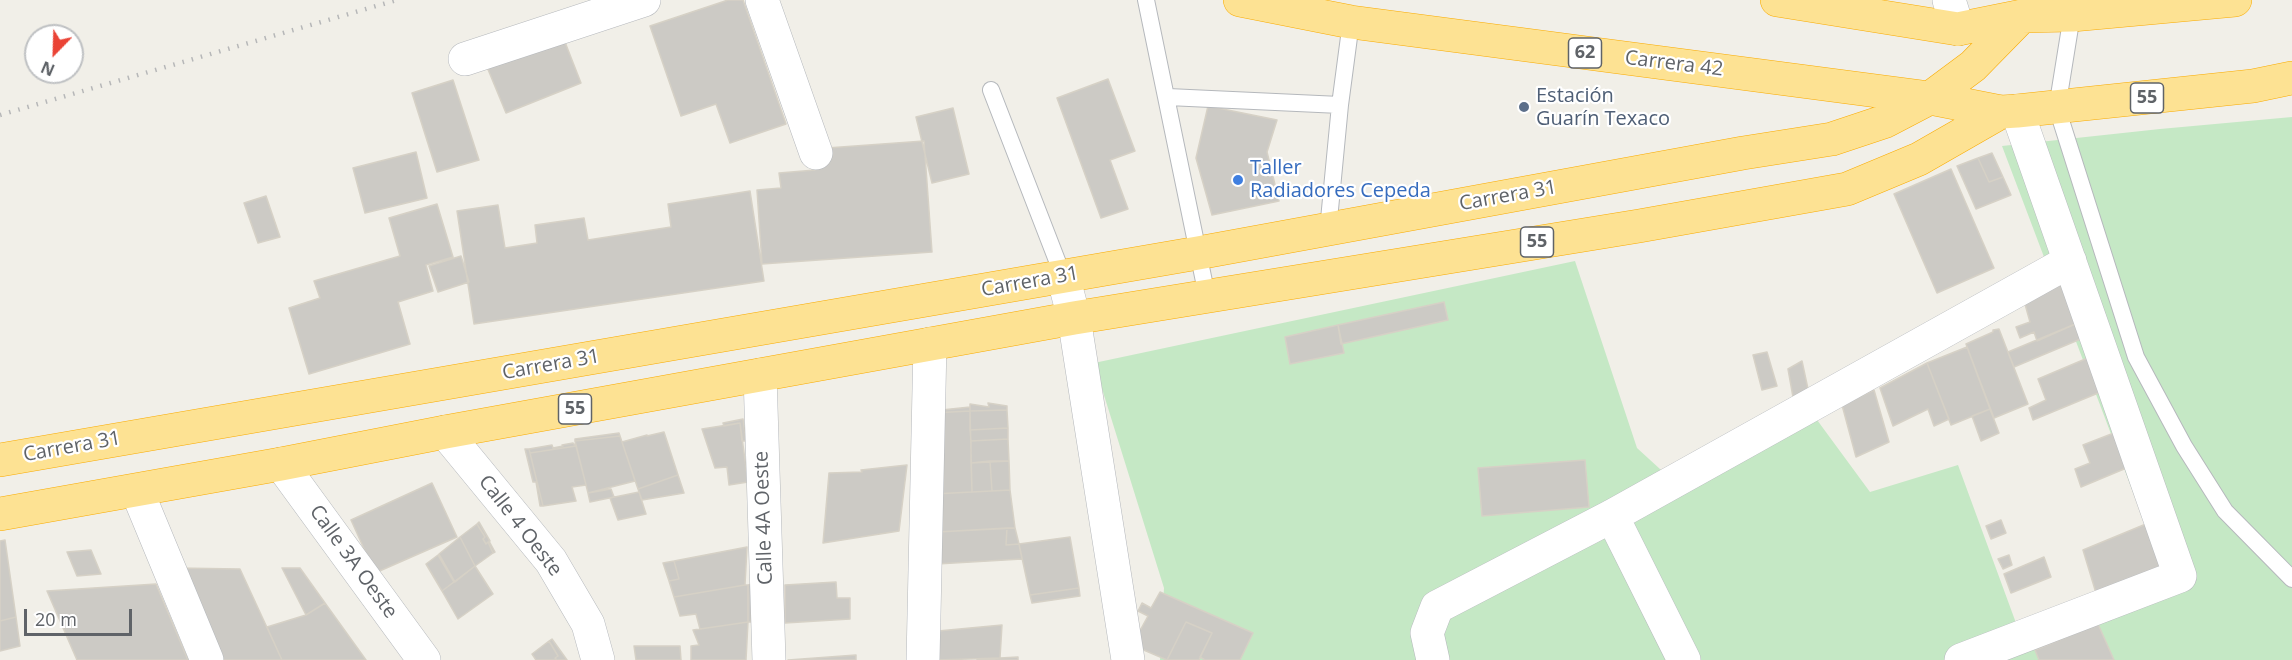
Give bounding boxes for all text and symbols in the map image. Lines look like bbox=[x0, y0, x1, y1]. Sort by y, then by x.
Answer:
north arrow bbox=[24, 24, 84, 84]
road number: 62 bbox=[1568, 38, 1602, 68]
street label: Carrera 42 bbox=[1624, 46, 1724, 82]
text: N bbox=[37, 56, 58, 81]
road number: 55 bbox=[2130, 83, 2164, 113]
place label: Estación Guarín Texaco bbox=[1536, 84, 1670, 131]
marker: Estación Guarín Texaco bbox=[1517, 100, 1531, 114]
place label: Taller Radiadores Cepeda bbox=[1250, 156, 1431, 203]
marker: Taller Radiadores Cepeda bbox=[1231, 173, 1245, 187]
street label: Carrera 31 bbox=[1457, 176, 1559, 216]
road number: 55 bbox=[1520, 227, 1554, 257]
street label: Carrera 31 bbox=[979, 262, 1081, 302]
street label: Carrera 31 bbox=[500, 345, 602, 385]
road number: 55 bbox=[558, 394, 592, 424]
street label: Carrera 31 bbox=[21, 427, 123, 467]
street label: Calle 4A Oeste bbox=[750, 451, 778, 585]
street label: Calle 4 Oeste bbox=[473, 471, 567, 581]
street label: Calle 3A Oeste bbox=[304, 501, 402, 623]
scale bar bbox=[27, 597, 135, 635]
text: 20 m bbox=[35, 607, 77, 631]

